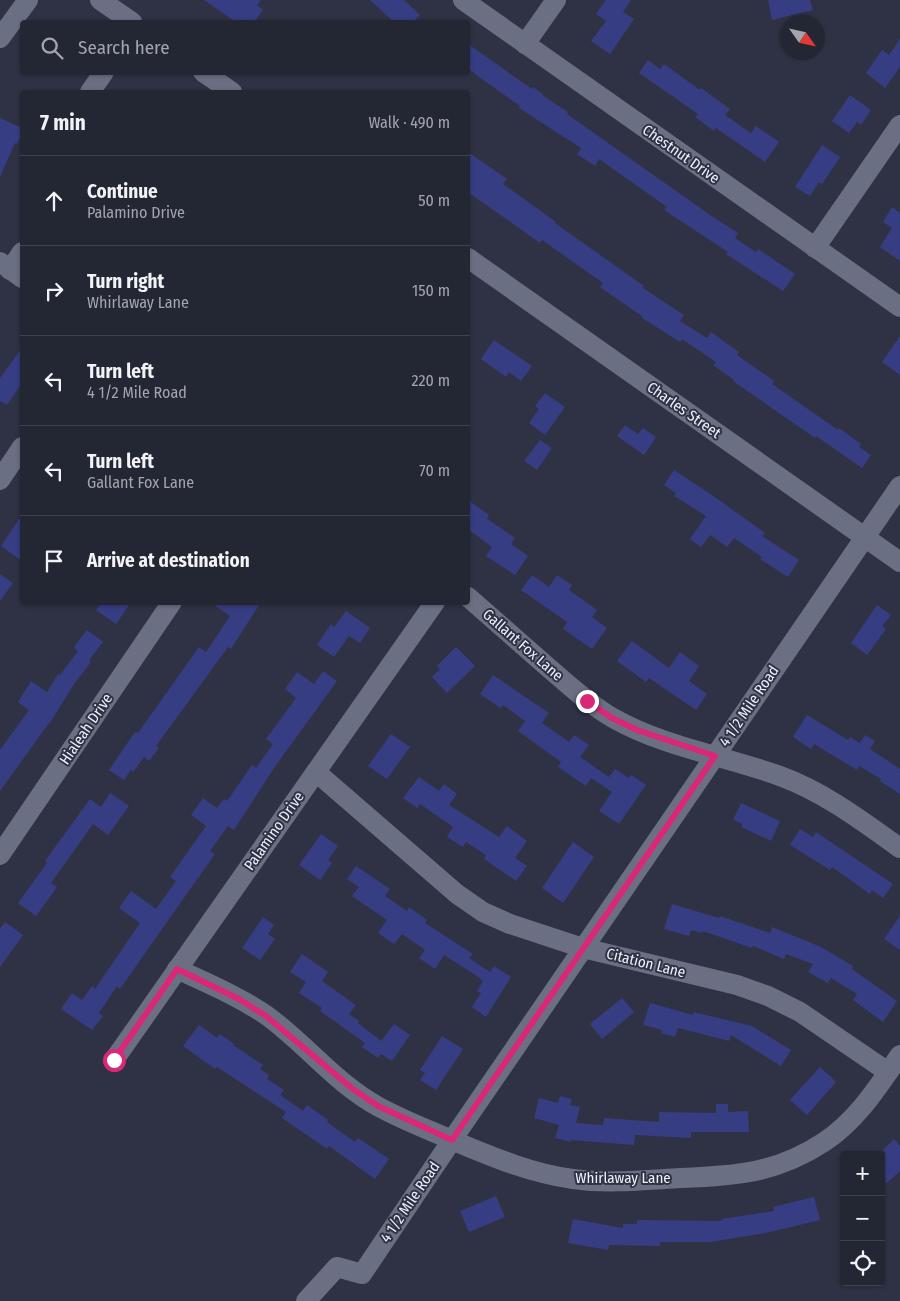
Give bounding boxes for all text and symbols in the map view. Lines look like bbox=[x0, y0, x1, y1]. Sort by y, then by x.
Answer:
north arrow bbox=[780, 15, 825, 60]
search box bbox=[20, 20, 470, 75]
icon: search bbox=[38, 34, 66, 62]
text: Search here bbox=[78, 36, 170, 59]
text: 7 min bbox=[40, 110, 86, 136]
text: Walk · 490 m bbox=[369, 113, 450, 132]
street label: Chestnut Drive bbox=[639, 121, 723, 187]
text: Continue bbox=[87, 180, 158, 203]
icon: ahead bbox=[40, 187, 68, 215]
text: 50 m bbox=[418, 191, 450, 210]
text: Palamino Drive bbox=[87, 203, 185, 222]
text: Turn right bbox=[87, 270, 164, 293]
icon: right bbox=[40, 277, 68, 305]
text: 150 m bbox=[412, 281, 450, 300]
text: Whirlaway Lane bbox=[87, 293, 189, 312]
text: Turn left bbox=[87, 360, 154, 383]
icon: left bbox=[40, 367, 68, 395]
text: 220 m bbox=[411, 371, 450, 390]
street label: Charles Street bbox=[644, 378, 724, 442]
text: 4 1/2 Mile Road bbox=[87, 383, 187, 402]
text: Turn left bbox=[87, 450, 154, 473]
icon: left bbox=[40, 457, 68, 485]
text: 70 m bbox=[419, 461, 450, 480]
text: Gallant Fox Lane bbox=[87, 473, 194, 492]
icon: arrive bbox=[40, 547, 68, 575]
text: Arrive at destination bbox=[87, 549, 250, 572]
street label: Gallant Fox Lane bbox=[479, 605, 567, 685]
street label: 4 1/2 Mile Road bbox=[715, 662, 783, 750]
street label: Hialeah Drive bbox=[56, 690, 116, 768]
route end bbox=[576, 690, 599, 713]
street label: Palamino Drive bbox=[240, 788, 308, 874]
street label: Citation Lane bbox=[605, 944, 687, 982]
route start bbox=[103, 1049, 126, 1072]
map controls bbox=[840, 1151, 885, 1286]
button: + bbox=[840, 1151, 885, 1196]
street label: 4 1/2 Mile Road bbox=[376, 1158, 444, 1246]
street label: Whirlaway Lane bbox=[575, 1169, 671, 1187]
button: − bbox=[840, 1196, 885, 1241]
button: locate bbox=[840, 1241, 885, 1286]

